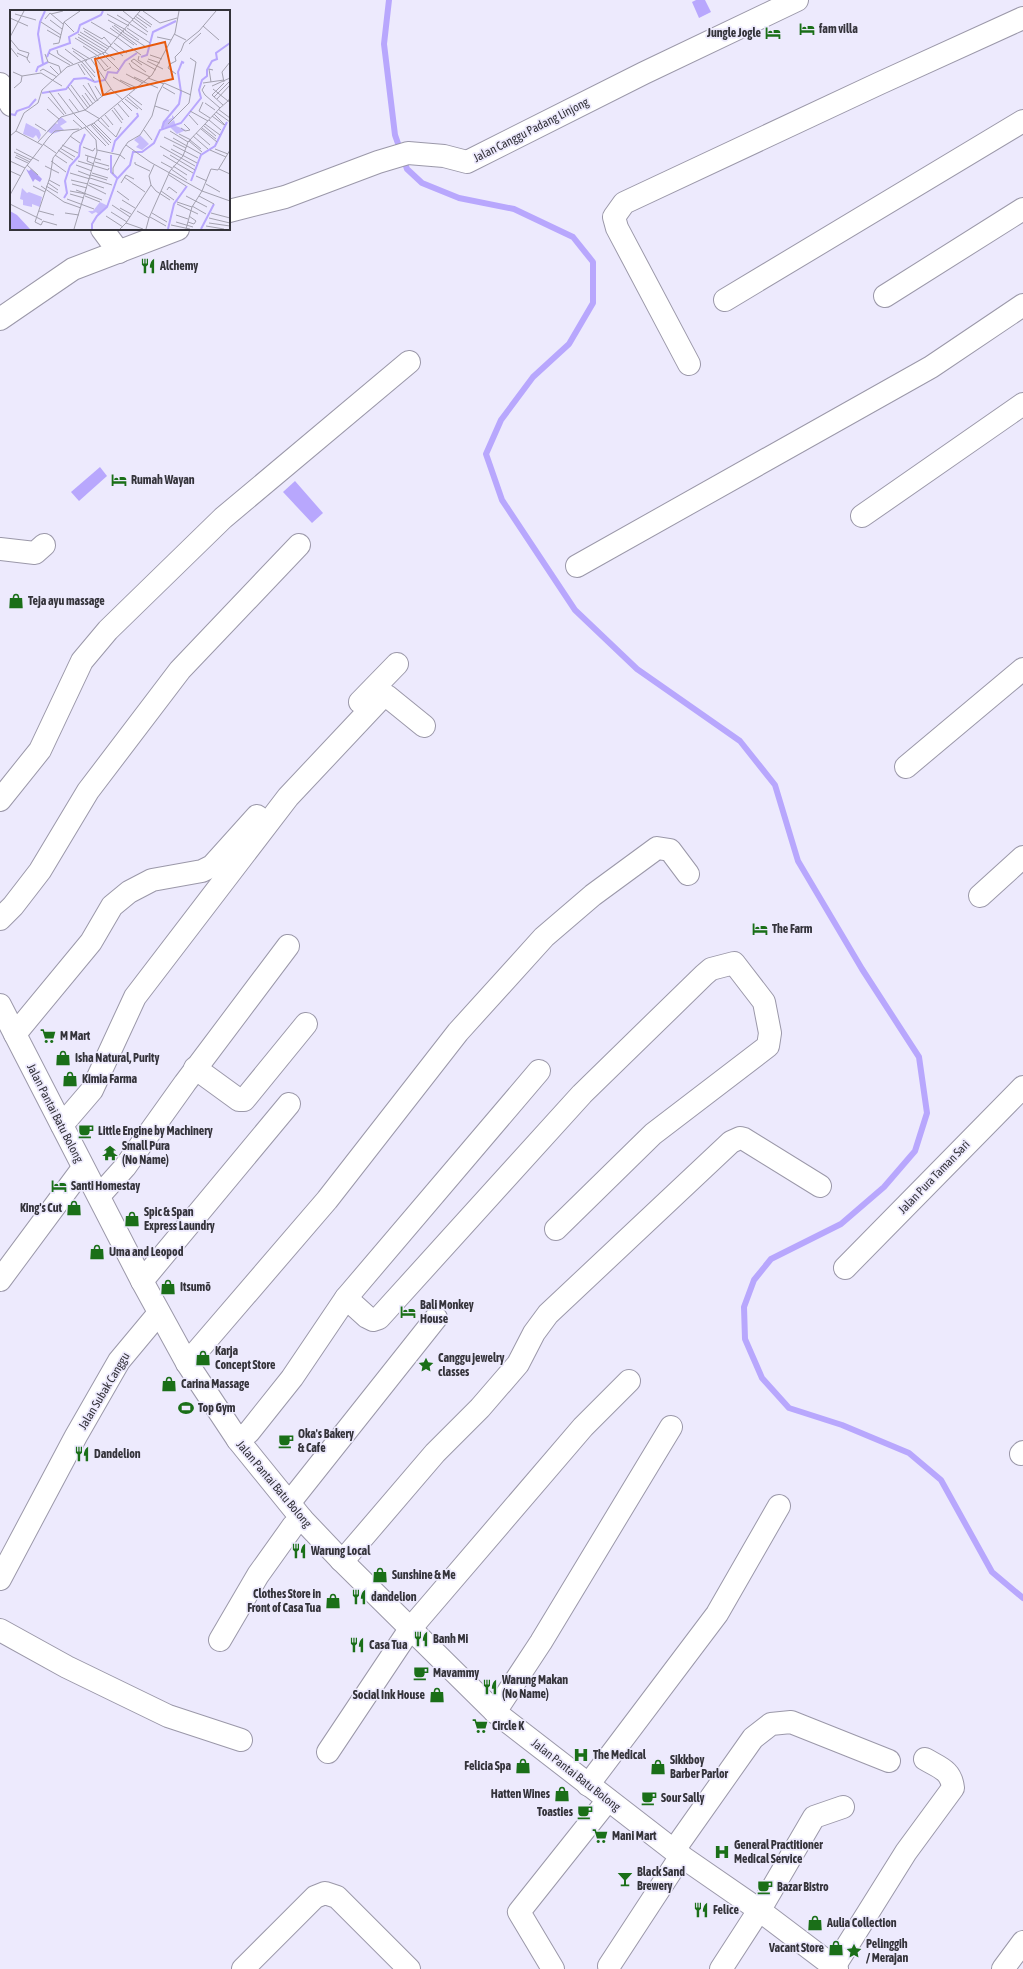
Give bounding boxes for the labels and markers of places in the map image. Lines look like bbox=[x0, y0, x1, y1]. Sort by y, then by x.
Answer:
hotel icon: fam villa bbox=[798, 20, 816, 38]
place label: fam villa bbox=[818, 22, 858, 36]
hotel icon: Jungle Jogle bbox=[764, 24, 782, 42]
place label: Jungle Jogle bbox=[706, 26, 762, 40]
restaurant icon: Alchemy bbox=[139, 257, 157, 275]
place label: Alchemy bbox=[159, 259, 198, 273]
hotel icon: Rumah Wayan bbox=[110, 471, 128, 489]
place label: Rumah Wayan bbox=[131, 473, 195, 487]
shop icon: Teja ayu massage bbox=[7, 592, 25, 610]
place label: Teja ayu massage bbox=[28, 594, 105, 608]
hotel icon: The Farm bbox=[751, 920, 769, 938]
place label: The Farm bbox=[772, 922, 813, 936]
supermarket icon: M Mart bbox=[39, 1027, 57, 1045]
place label: M Mart bbox=[60, 1029, 91, 1043]
shop icon: Isha Natural, Purity bbox=[54, 1049, 72, 1067]
place label: Isha Natural, Purity bbox=[75, 1051, 160, 1065]
shop icon: Kimia Farma bbox=[61, 1070, 79, 1088]
place label: Kimia Farma bbox=[82, 1072, 138, 1086]
cafe icon: Little Engine by Machinery bbox=[77, 1122, 95, 1140]
place label: Little Engine by Machinery bbox=[98, 1124, 213, 1138]
place label: Small Pura (No Name) bbox=[122, 1139, 170, 1167]
temple icon: Small Pura (No Name) bbox=[101, 1144, 119, 1162]
hotel icon: Santi Homestay bbox=[50, 1177, 68, 1195]
place label: Santi Homestay bbox=[71, 1179, 140, 1193]
shop icon: King's Cut bbox=[65, 1199, 83, 1217]
place label: King's Cut bbox=[20, 1201, 63, 1215]
place label: Spic & Span Express Laundry bbox=[144, 1205, 215, 1233]
shop icon: Spic & Span Express Laundry bbox=[123, 1210, 141, 1228]
shop icon: Uma and Leopod bbox=[88, 1243, 106, 1261]
place label: Uma and Leopod bbox=[109, 1245, 184, 1259]
shop icon: Itsumō bbox=[159, 1278, 177, 1296]
place label: Itsumō bbox=[180, 1280, 211, 1294]
place label: Bali Monkey House bbox=[420, 1298, 474, 1326]
hotel icon: Bali Monkey House bbox=[399, 1303, 417, 1321]
place label: Karja Concept Store bbox=[215, 1344, 276, 1372]
shop icon: Karja Concept Store bbox=[194, 1349, 212, 1367]
place label: Canggu jewelry classes bbox=[438, 1351, 505, 1379]
place icon: Canggu jewelry classes bbox=[417, 1356, 435, 1374]
shop icon: Carina Massage bbox=[160, 1375, 178, 1393]
place label: Carina Massage bbox=[181, 1377, 250, 1391]
sports icon: Top Gym bbox=[177, 1399, 195, 1417]
place label: Top Gym bbox=[198, 1401, 236, 1415]
place label: Oka's Bakery & Cafe bbox=[298, 1427, 354, 1455]
cafe icon: Oka's Bakery & Cafe bbox=[277, 1432, 295, 1450]
restaurant icon: Dandelion bbox=[73, 1445, 91, 1463]
place label: Dandelion bbox=[94, 1447, 141, 1461]
restaurant icon: Warung Local bbox=[290, 1542, 308, 1560]
place label: Warung Local bbox=[310, 1544, 371, 1558]
shop icon: Sunshine & Me bbox=[371, 1566, 389, 1584]
place label: Sunshine & Me bbox=[392, 1568, 456, 1582]
place label: Clothes Store in Front of Casa Tua bbox=[247, 1587, 321, 1615]
restaurant icon: dandelion bbox=[350, 1588, 368, 1606]
place label: dandelion bbox=[371, 1590, 417, 1604]
shop icon: Clothes Store in Front of Casa Tua bbox=[324, 1592, 342, 1610]
restaurant icon: Banh Mi bbox=[412, 1630, 430, 1648]
place label: Banh Mi bbox=[433, 1632, 469, 1646]
restaurant icon: Casa Tua bbox=[348, 1636, 366, 1654]
place label: Casa Tua bbox=[369, 1638, 408, 1652]
cafe icon: Mavammy bbox=[412, 1664, 430, 1682]
place label: Mavammy bbox=[433, 1666, 479, 1680]
place label: Warung Makan (No Name) bbox=[501, 1673, 568, 1701]
restaurant icon: Warung Makan (No Name) bbox=[481, 1678, 499, 1696]
shop icon: Social Ink House bbox=[428, 1686, 446, 1704]
place label: Social Ink House bbox=[353, 1688, 426, 1702]
supermarket icon: Circle K bbox=[471, 1717, 489, 1735]
place label: Circle K bbox=[492, 1719, 524, 1733]
hospital icon: The Medical bbox=[572, 1746, 590, 1764]
place label: The Medical bbox=[593, 1748, 647, 1762]
place label: Sikkboy Barber Parlor bbox=[670, 1753, 729, 1781]
shop icon: Felicia Spa bbox=[514, 1757, 532, 1775]
shop icon: Sikkboy Barber Parlor bbox=[649, 1758, 667, 1776]
place label: Felicia Spa bbox=[464, 1759, 511, 1773]
shop icon: Hatten Wines bbox=[553, 1785, 571, 1803]
place label: Hatten Wines bbox=[491, 1787, 551, 1801]
cafe icon: Sour Sally bbox=[640, 1789, 658, 1807]
place label: Sour Sally bbox=[661, 1791, 705, 1805]
cafe icon: Toasties bbox=[576, 1803, 594, 1821]
place label: Toasties bbox=[537, 1805, 574, 1819]
supermarket icon: Mani Mart bbox=[591, 1827, 609, 1845]
place label: Mani Mart bbox=[612, 1829, 657, 1843]
place label: General Practitioner Medical Service bbox=[734, 1838, 823, 1866]
hospital icon: General Practitioner Medical Service bbox=[713, 1843, 731, 1861]
place label: Black Sand Brewery bbox=[637, 1865, 685, 1893]
bar icon: Black Sand Brewery bbox=[616, 1870, 634, 1888]
cafe icon: Bazar Bistro bbox=[756, 1878, 774, 1896]
place label: Bazar Bistro bbox=[777, 1880, 829, 1894]
restaurant icon: Felice bbox=[692, 1901, 710, 1919]
place label: Felice bbox=[713, 1903, 739, 1917]
shop icon: Aulia Collection bbox=[806, 1914, 824, 1932]
place label: Aulia Collection bbox=[826, 1916, 897, 1930]
place label: Pelinggih / Merajan bbox=[866, 1937, 908, 1965]
shop icon: Vacant Store bbox=[827, 1939, 845, 1957]
place label: Vacant Store bbox=[768, 1941, 825, 1955]
place icon: Pelinggih / Merajan bbox=[845, 1942, 863, 1960]

